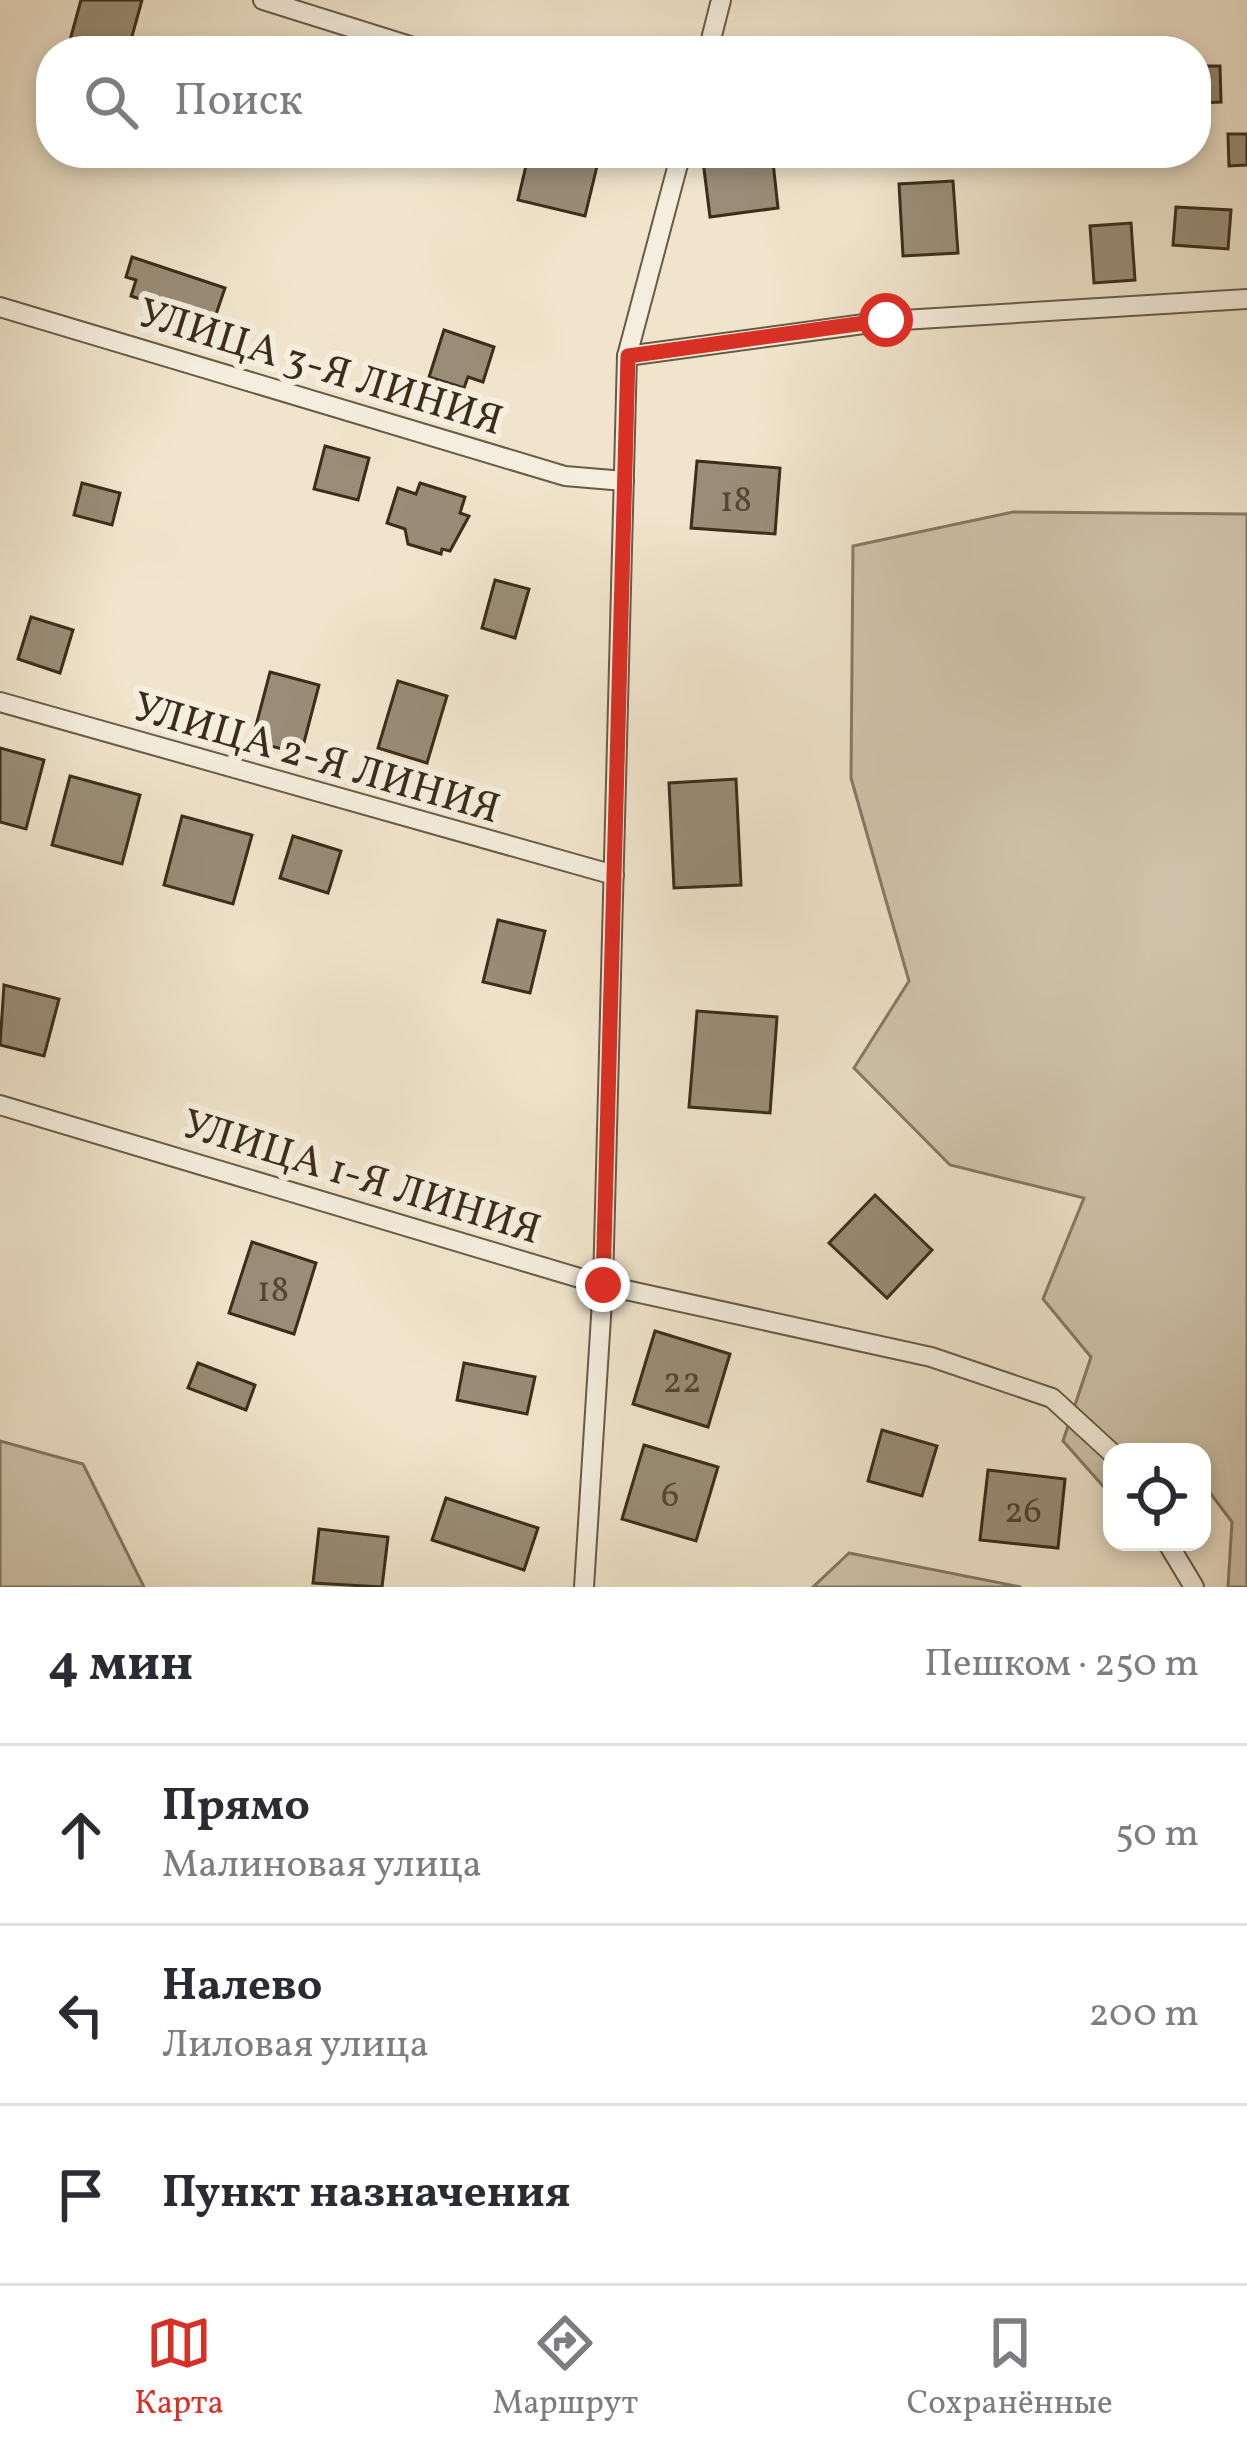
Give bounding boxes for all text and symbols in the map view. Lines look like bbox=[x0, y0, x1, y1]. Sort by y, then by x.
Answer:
search box bbox=[36, 36, 1211, 168]
icon: search bbox=[78, 69, 144, 135]
text: Поиск bbox=[174, 71, 303, 134]
street label: УЛИЦА 3-Я ЛИНИЯ bbox=[130, 286, 509, 453]
route start bbox=[859, 293, 913, 347]
house number: 18 bbox=[720, 477, 752, 527]
street label: УЛИЦА 2-Я ЛИНИЯ bbox=[125, 680, 506, 841]
street label: УЛИЦА 1-Я ЛИНИЯ bbox=[174, 1097, 547, 1262]
route end bbox=[576, 1258, 630, 1312]
house number: 18 bbox=[257, 1267, 289, 1317]
house number: 22 bbox=[663, 1358, 701, 1408]
map controls bbox=[1103, 1443, 1211, 1551]
button: locate bbox=[1103, 1443, 1211, 1551]
house number: 6 bbox=[661, 1472, 679, 1522]
house number: 26 bbox=[1004, 1488, 1042, 1538]
text: 4 мин bbox=[48, 1630, 193, 1701]
text: Пешком · 250 m bbox=[924, 1638, 1199, 1692]
text: Прямо bbox=[162, 1776, 310, 1839]
icon: ahead bbox=[48, 1802, 114, 1868]
text: 50 m bbox=[1115, 1808, 1199, 1862]
text: Малиновая улица bbox=[162, 1839, 482, 1893]
text: Налево bbox=[162, 1956, 323, 2019]
icon: left bbox=[48, 1982, 114, 2048]
text: 200 m bbox=[1088, 1988, 1199, 2042]
text: Лиловая улица bbox=[162, 2019, 429, 2073]
icon: arrive bbox=[48, 2162, 114, 2228]
text: Пункт назначения bbox=[162, 2163, 571, 2226]
tab: Карта bbox=[134, 2310, 224, 2428]
tab: Маршрут bbox=[493, 2310, 638, 2428]
tab: Сохранённые bbox=[907, 2310, 1113, 2428]

